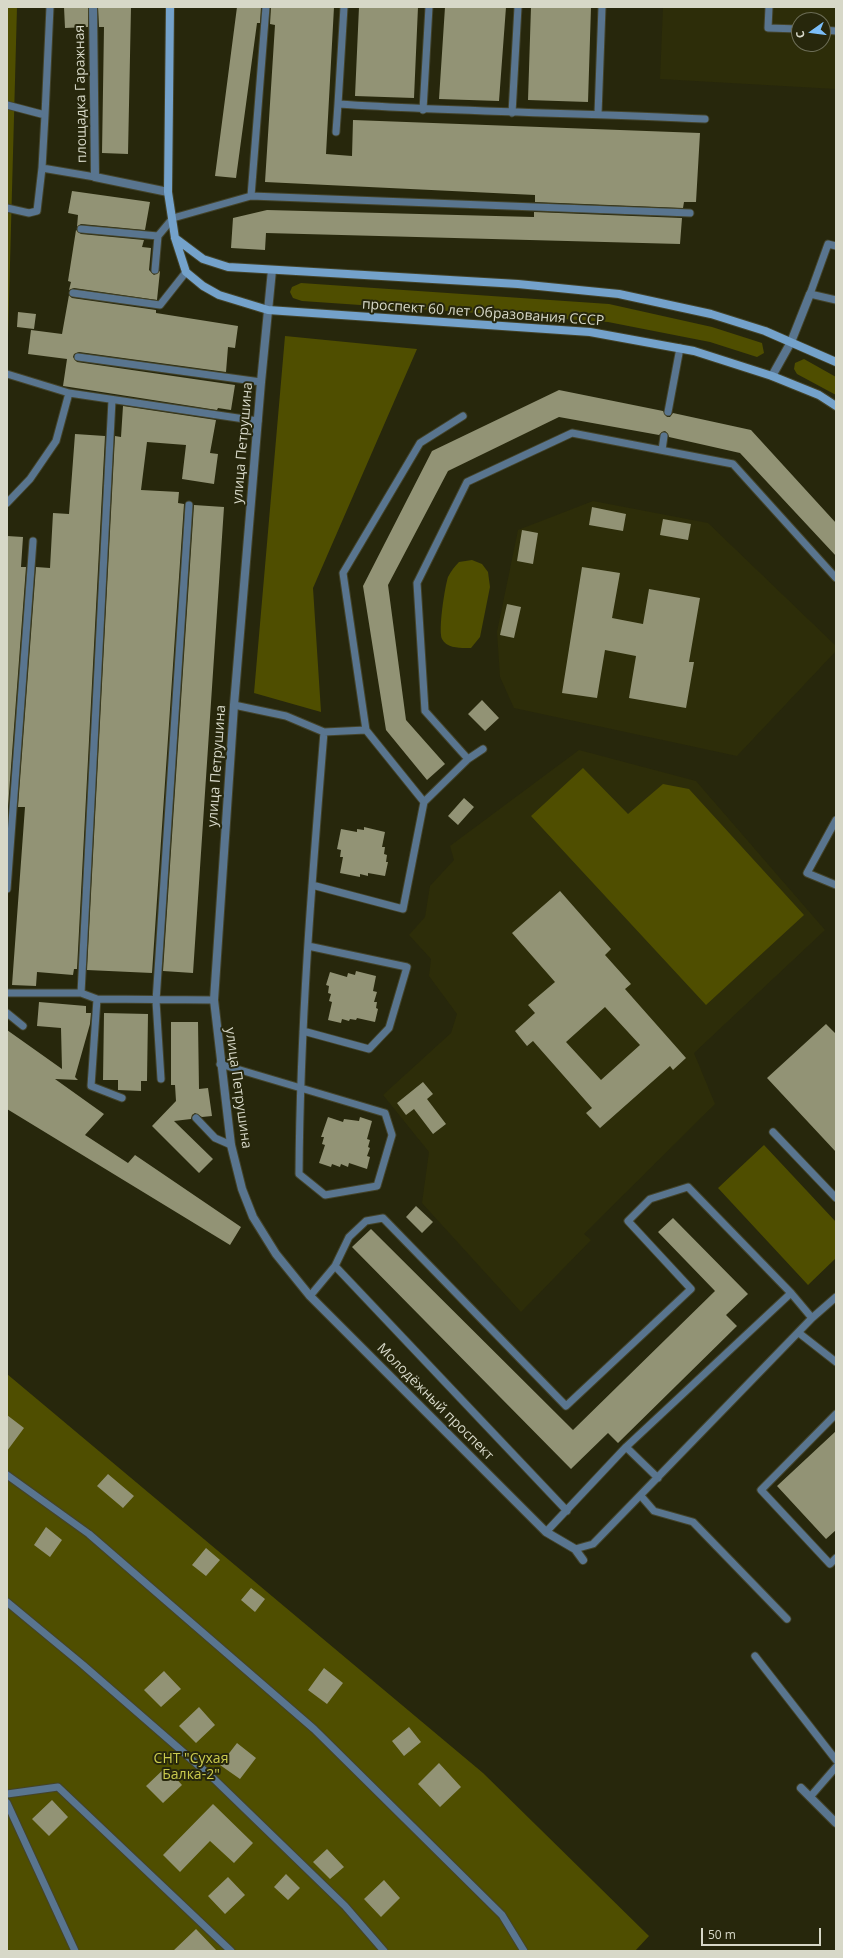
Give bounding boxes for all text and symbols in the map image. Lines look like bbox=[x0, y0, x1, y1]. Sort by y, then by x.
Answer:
north arrow bbox=[791, 12, 831, 52]
street label: площадка Гаражная bbox=[71, 25, 91, 163]
text: С bbox=[792, 30, 808, 40]
street label: проспект 60 лет Образования СССР bbox=[361, 296, 605, 330]
street label: улица Петрушина bbox=[229, 381, 257, 505]
street label: улица Петрушина bbox=[204, 704, 230, 828]
street label: улица Петрушина bbox=[221, 1026, 255, 1150]
street label: Молодёжный проспект bbox=[373, 1340, 497, 1464]
park label: СНТ "Сухая Балка-2" bbox=[154, 1751, 228, 1784]
scale bar bbox=[703, 1920, 823, 1946]
text: 50 m bbox=[708, 1926, 736, 1943]

